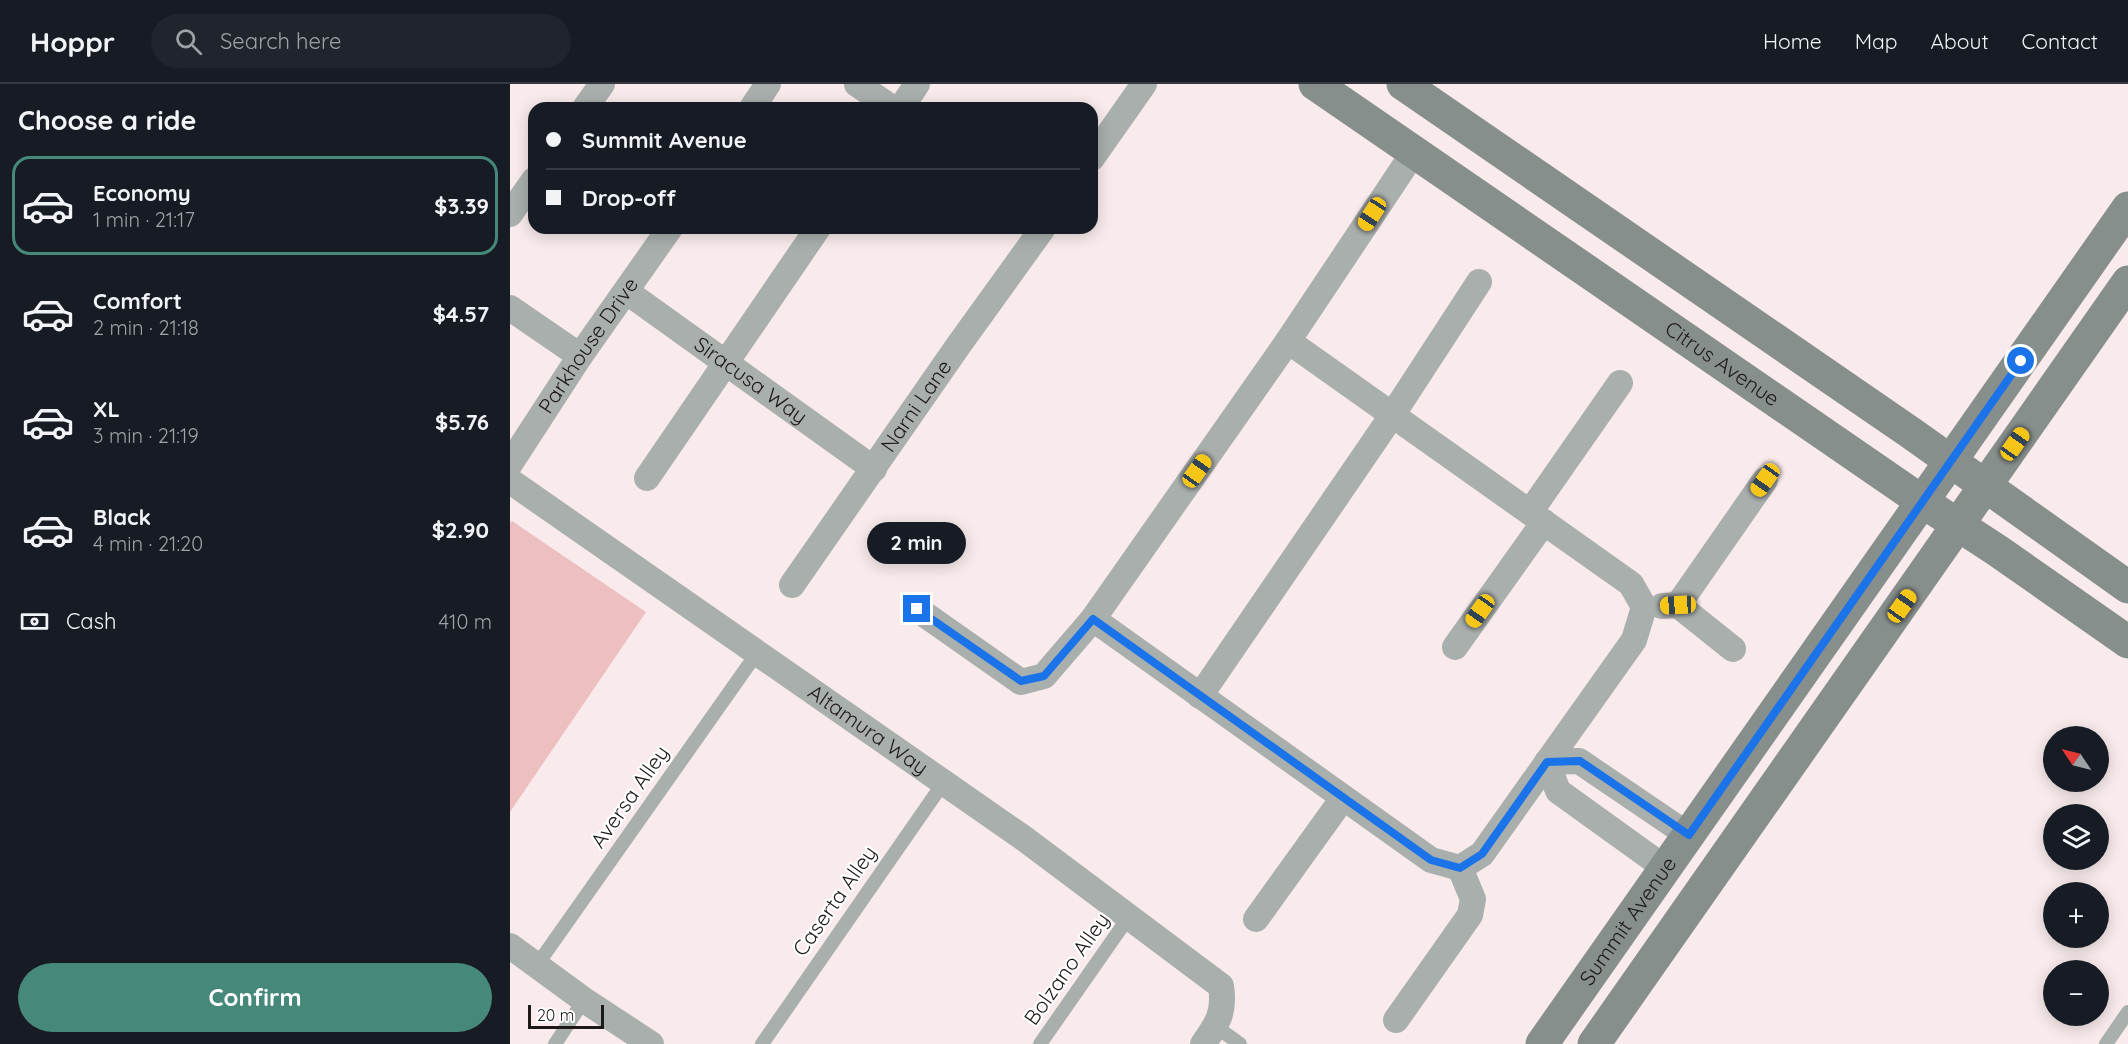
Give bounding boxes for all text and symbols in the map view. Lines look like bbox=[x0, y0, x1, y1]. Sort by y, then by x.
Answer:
search box bbox=[151, 14, 571, 68]
text: Hoppr bbox=[30, 24, 115, 59]
icon: search bbox=[172, 25, 205, 58]
text: Search here bbox=[220, 27, 341, 55]
text: Home bbox=[1763, 28, 1822, 54]
text: Map bbox=[1855, 28, 1898, 54]
text: About bbox=[1931, 28, 1989, 54]
text: Contact bbox=[2022, 28, 2098, 54]
text: Choose a ride bbox=[18, 103, 196, 137]
text: Summit Avenue bbox=[582, 126, 747, 154]
icon: car bbox=[21, 179, 75, 233]
text: Economy bbox=[93, 179, 191, 207]
text: Drop-off bbox=[582, 184, 676, 212]
text: $3.39 bbox=[434, 192, 489, 220]
car bbox=[1355, 194, 1389, 234]
text: 1 min · 21:17 bbox=[93, 207, 195, 232]
street label: Parkhouse Drive bbox=[532, 272, 643, 418]
icon: car bbox=[21, 287, 75, 341]
text: Comfort bbox=[93, 287, 182, 315]
text: $4.57 bbox=[433, 300, 489, 328]
text: 2 min · 21:18 bbox=[93, 315, 199, 340]
street label: Citrus Avenue bbox=[1661, 315, 1785, 411]
street label: Siracusa Way bbox=[690, 330, 813, 429]
route start bbox=[2007, 347, 2034, 374]
street label: Narni Lane bbox=[875, 354, 957, 457]
icon: car bbox=[21, 395, 75, 449]
text: XL bbox=[93, 395, 120, 423]
text: $5.76 bbox=[435, 408, 489, 436]
text: 3 min · 21:19 bbox=[93, 423, 199, 448]
car bbox=[1997, 424, 2033, 464]
car bbox=[1179, 451, 1215, 491]
car bbox=[1747, 460, 1783, 500]
icon: car bbox=[21, 503, 75, 557]
text: Black bbox=[93, 503, 151, 531]
text: $2.90 bbox=[432, 516, 489, 544]
callout: 2 min bbox=[868, 522, 966, 564]
text: 2 min bbox=[890, 530, 943, 555]
text: 4 min · 21:20 bbox=[93, 531, 203, 556]
car bbox=[1884, 586, 1920, 626]
car bbox=[1462, 591, 1498, 631]
route end bbox=[903, 595, 930, 622]
car bbox=[1660, 595, 1696, 615]
icon: cash bbox=[18, 605, 51, 638]
text: Cash bbox=[66, 607, 117, 635]
text: 410 m bbox=[439, 609, 492, 634]
street label: Altamura Way bbox=[803, 678, 934, 780]
north arrow bbox=[2043, 726, 2109, 792]
map controls bbox=[2043, 726, 2109, 1026]
street label: Aversa Alley bbox=[584, 740, 674, 853]
button: layers bbox=[2043, 804, 2109, 870]
street label: Caserta Alley bbox=[787, 840, 882, 961]
street label: Summit Avenue bbox=[1573, 851, 1681, 990]
button: + bbox=[2043, 882, 2109, 948]
street label: Bolzano Alley bbox=[1018, 907, 1114, 1030]
button: − bbox=[2043, 960, 2109, 1026]
button: Confirm bbox=[18, 963, 492, 1032]
scale bar bbox=[528, 1002, 604, 1030]
text: 20 m bbox=[537, 1005, 574, 1025]

